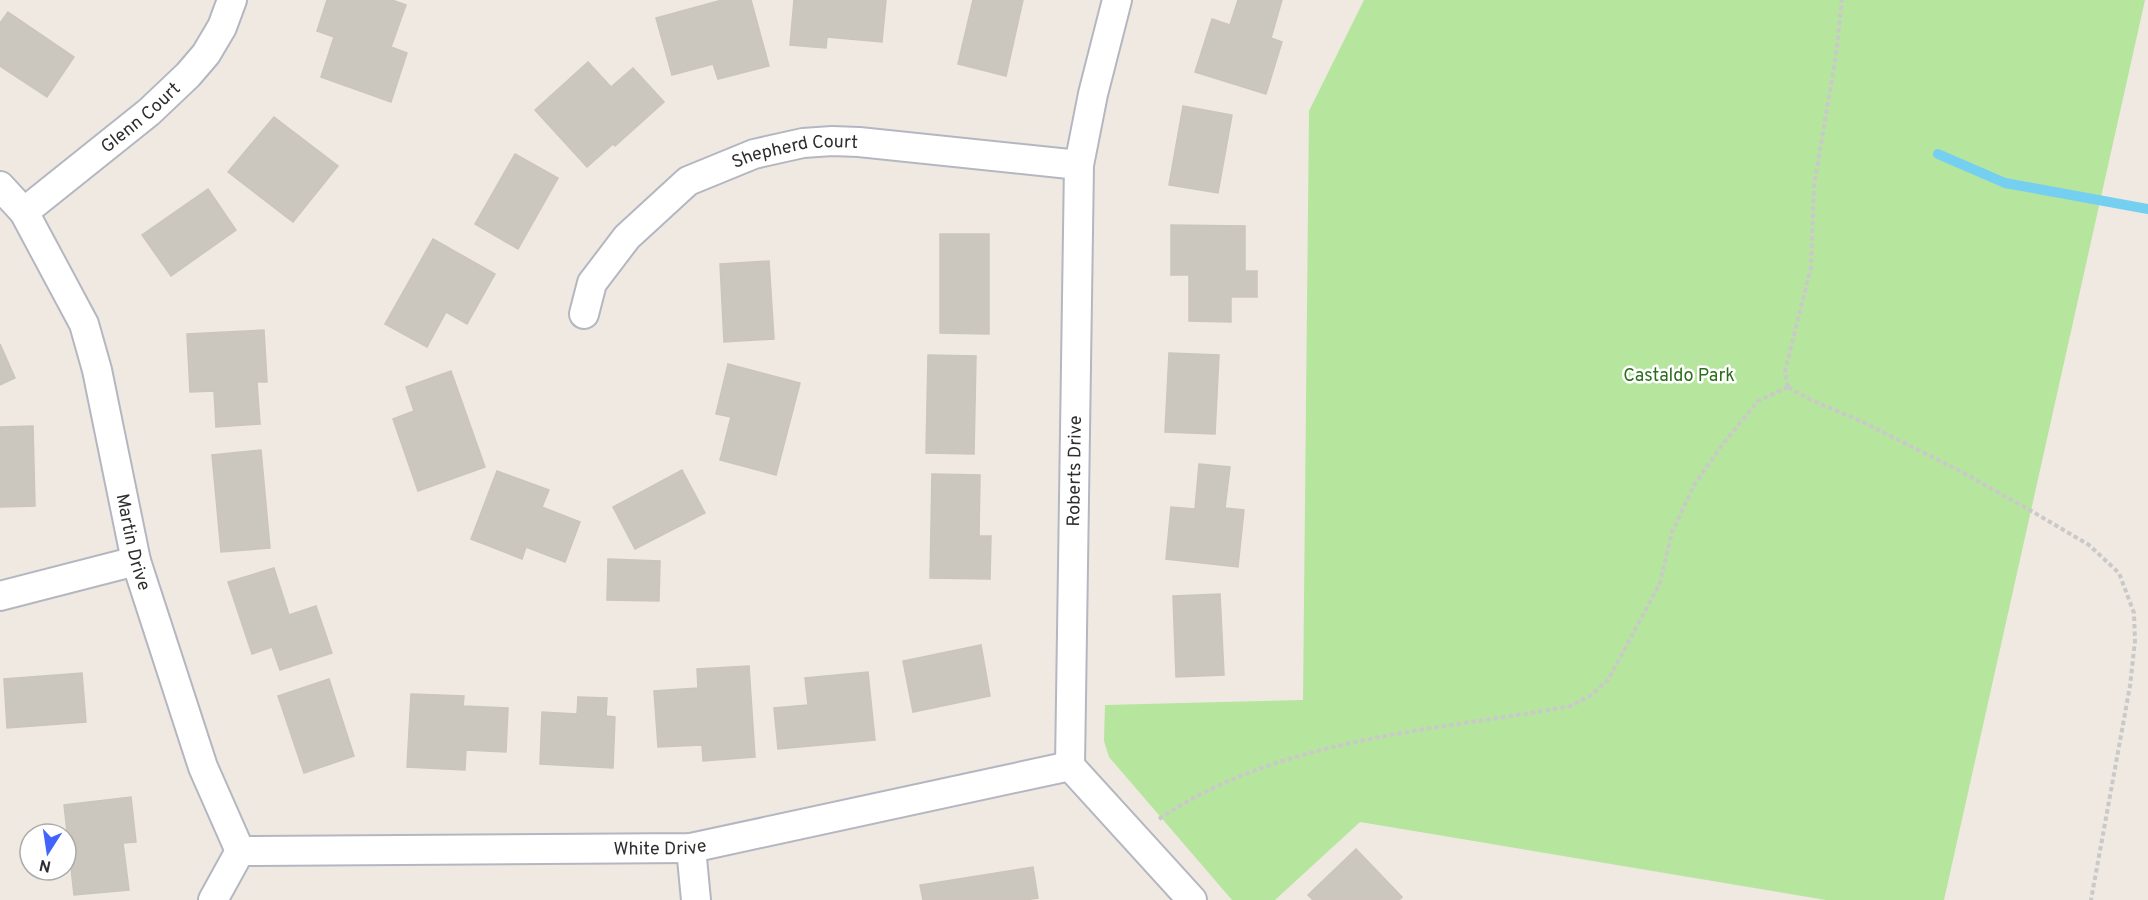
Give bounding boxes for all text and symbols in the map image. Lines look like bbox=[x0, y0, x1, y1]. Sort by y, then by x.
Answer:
street label: Glenn Court bbox=[97, 78, 186, 159]
street label: Shepherd Court bbox=[729, 131, 858, 175]
park label: Castaldo Park bbox=[1623, 365, 1735, 388]
street label: Roberts Drive bbox=[1063, 415, 1088, 527]
street label: Martin Drive bbox=[110, 492, 155, 594]
north arrow bbox=[18, 822, 78, 882]
street label: White Drive bbox=[613, 835, 709, 862]
text: N bbox=[38, 854, 53, 876]

